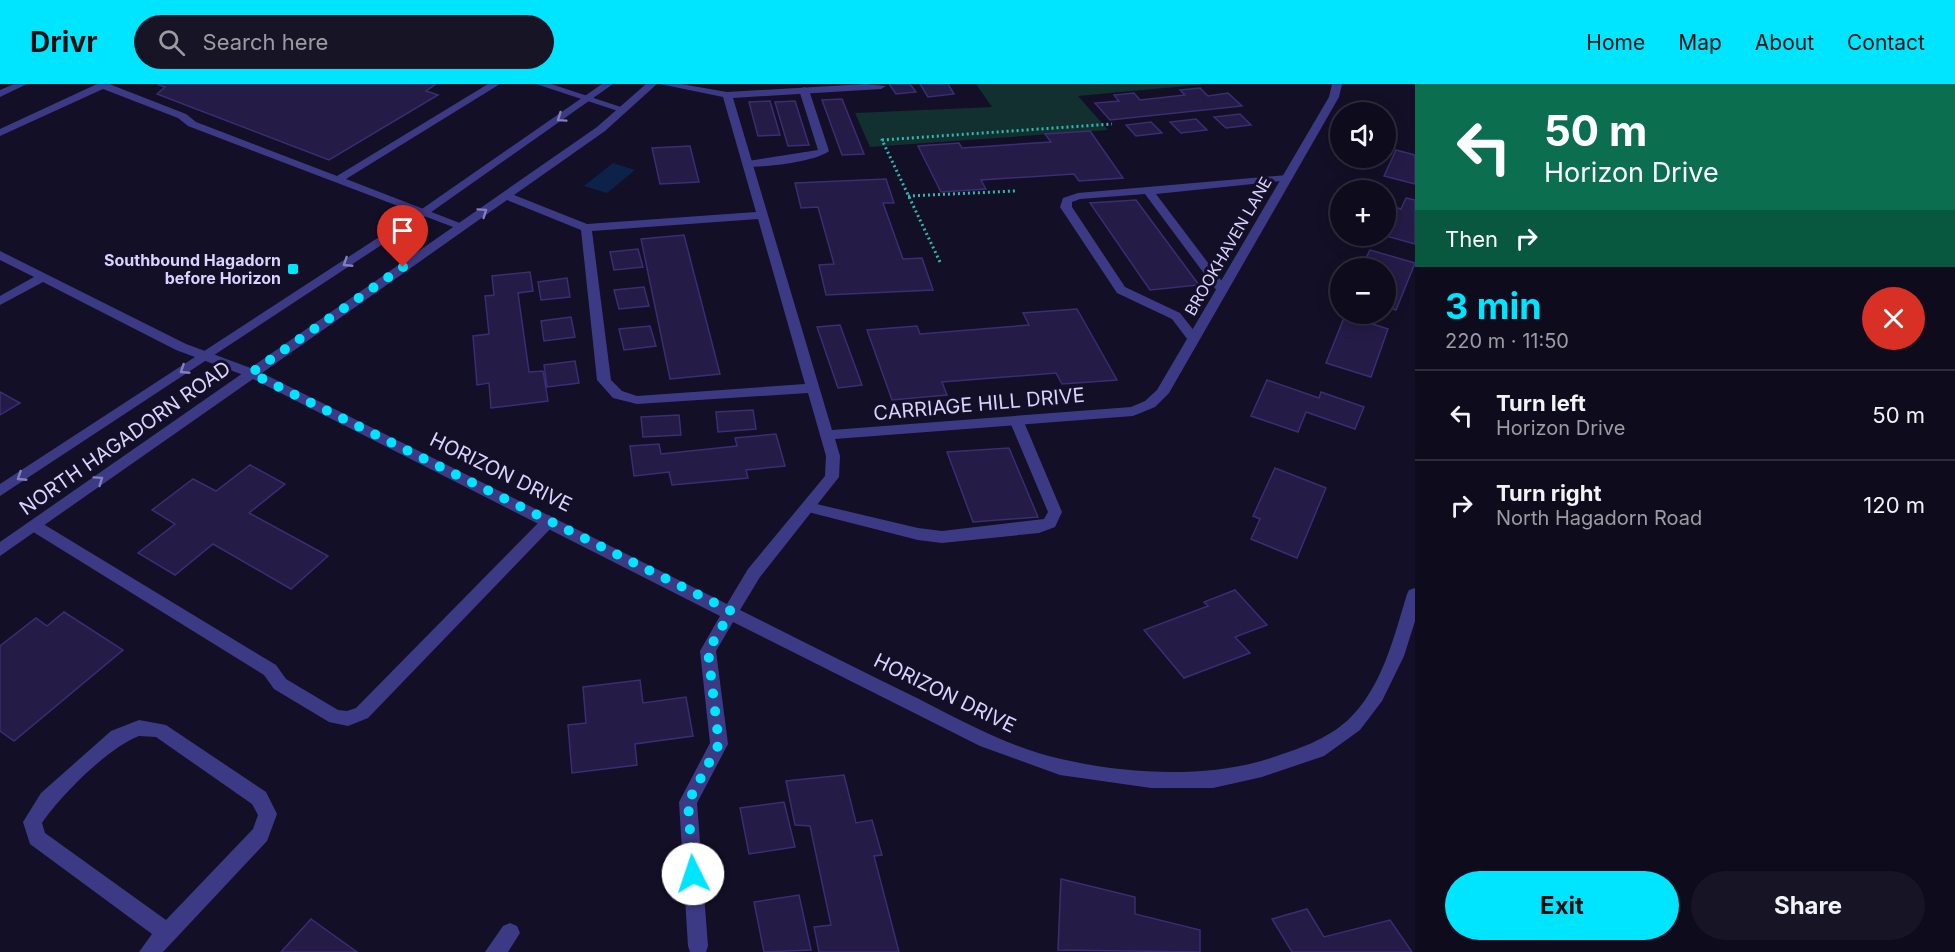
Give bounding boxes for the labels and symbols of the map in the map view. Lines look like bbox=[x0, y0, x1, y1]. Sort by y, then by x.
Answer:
one-way arrow bbox=[557, 111, 567, 123]
street label: BROOKHAVEN LANE bbox=[1180, 173, 1276, 319]
pin bbox=[377, 205, 428, 267]
one-way arrow bbox=[476, 208, 487, 219]
place label: Southbound Hagadorn before Horizon bbox=[104, 250, 281, 288]
one-way arrow bbox=[343, 255, 353, 267]
marker: Southbound Hagadorn before Horizon bbox=[286, 262, 300, 276]
street label: NORTH HAGADORN ROAD bbox=[15, 356, 235, 520]
one-way arrow bbox=[180, 362, 190, 374]
street label: CARRIAGE HILL DRIVE bbox=[872, 383, 1086, 425]
street label: HORIZON DRIVE bbox=[426, 427, 576, 517]
one-way arrow bbox=[17, 470, 28, 481]
one-way arrow bbox=[93, 476, 104, 487]
street label: HORIZON DRIVE bbox=[870, 648, 1020, 738]
position arrow bbox=[661, 842, 725, 906]

